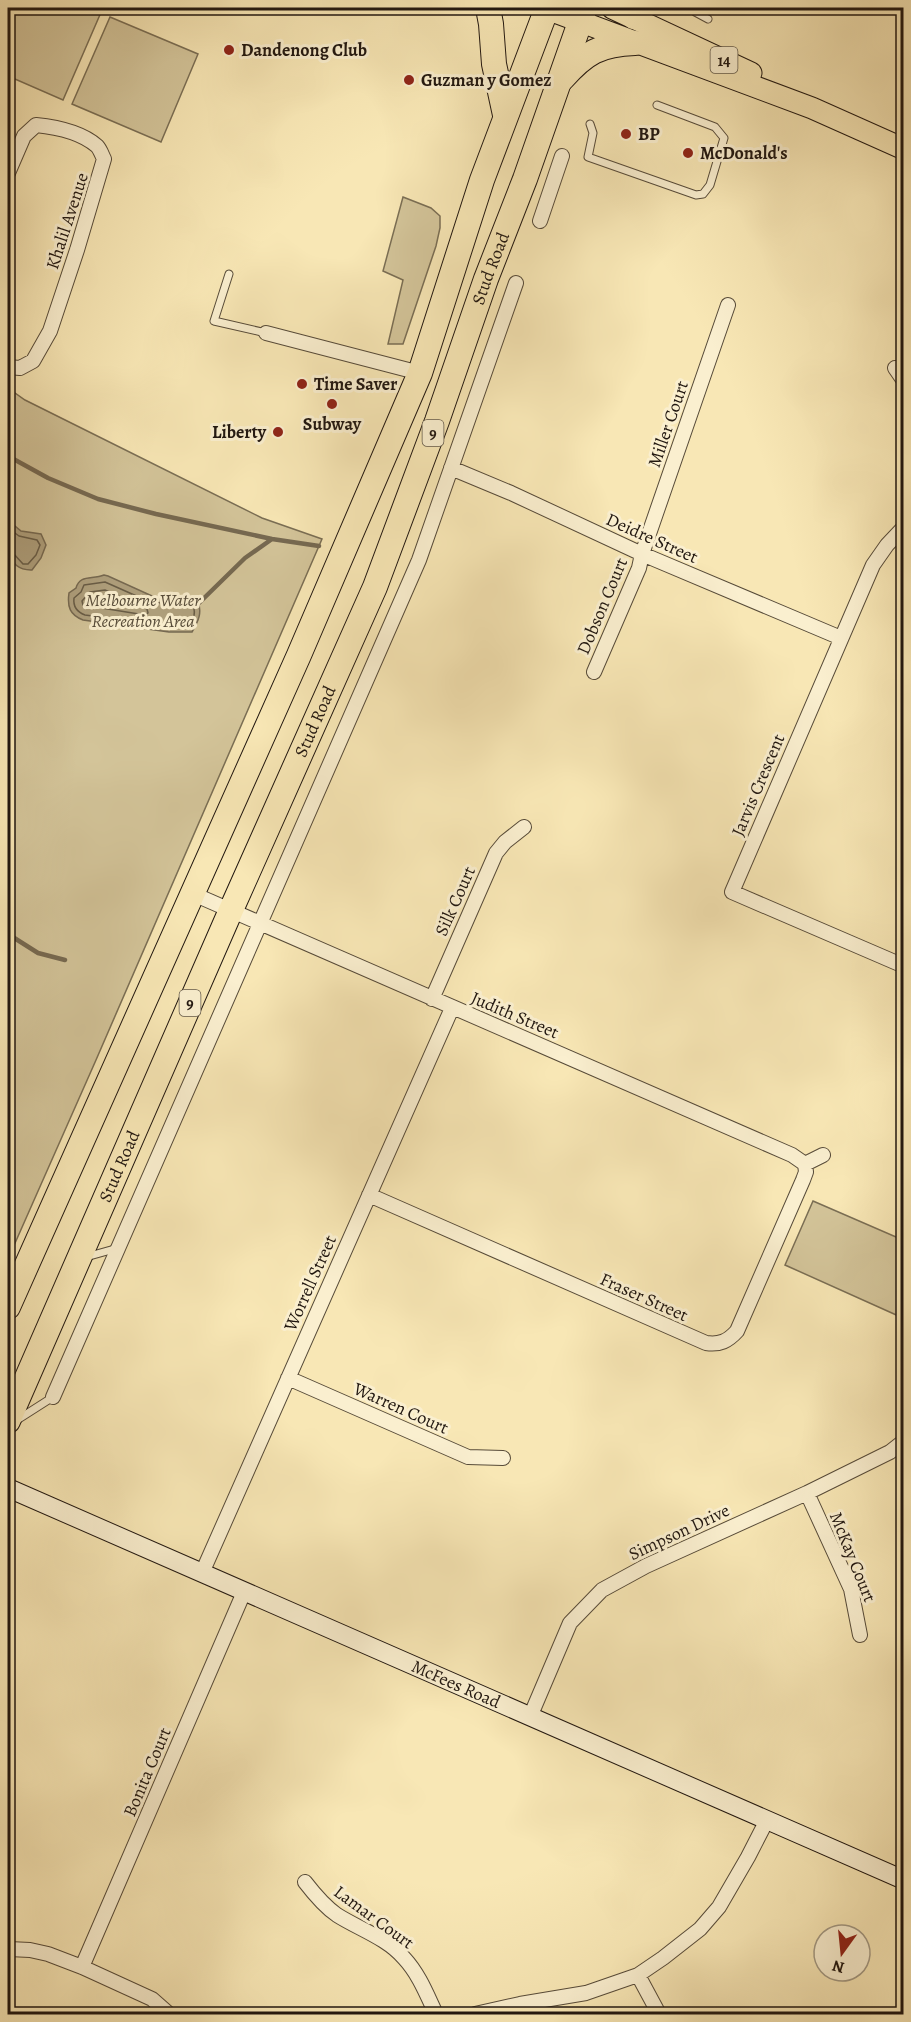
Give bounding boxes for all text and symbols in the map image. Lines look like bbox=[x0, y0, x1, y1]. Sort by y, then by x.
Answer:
place label: Dandenong Club bbox=[241, 38, 367, 62]
marker: Dandenong Club bbox=[222, 43, 236, 57]
road number: 14 bbox=[710, 47, 738, 73]
place label: Guzman y Gomez bbox=[421, 68, 552, 92]
marker: Guzman y Gomez bbox=[402, 73, 416, 87]
place label: BP bbox=[638, 122, 660, 146]
marker: BP bbox=[619, 127, 633, 141]
place label: McDonald's bbox=[700, 141, 788, 165]
marker: McDonald's bbox=[681, 146, 695, 160]
street label: Khalil Avenue bbox=[40, 170, 94, 272]
street label: Stud Road bbox=[466, 228, 515, 308]
place label: Time Saver bbox=[314, 372, 398, 396]
marker: Time Saver bbox=[295, 377, 309, 391]
street label: Miller Court bbox=[642, 378, 694, 470]
marker: Subway bbox=[325, 397, 339, 411]
place label: Subway bbox=[303, 412, 362, 436]
place label: Liberty bbox=[212, 420, 267, 444]
road number: 9 bbox=[422, 420, 444, 446]
marker: Liberty bbox=[271, 425, 285, 439]
street label: Deidre Street bbox=[602, 507, 702, 569]
street label: Dobson Court bbox=[571, 554, 633, 658]
park label: Melbourne Water Recreation Area bbox=[86, 588, 201, 633]
street label: Stud Road bbox=[289, 682, 342, 761]
street label: Jarvis Crescent bbox=[726, 730, 790, 840]
street label: Silk Court bbox=[429, 862, 481, 940]
street label: Judith Street bbox=[467, 986, 563, 1044]
road number: 9 bbox=[180, 990, 201, 1016]
street label: Stud Road bbox=[93, 1126, 146, 1206]
street label: Worrell Street bbox=[278, 1231, 342, 1336]
street label: Fraser Street bbox=[596, 1267, 692, 1327]
street label: Warren Court bbox=[349, 1376, 452, 1440]
street label: Simpson Drive bbox=[625, 1498, 733, 1566]
street label: McKay Court bbox=[824, 1508, 882, 1606]
street label: McFees Road bbox=[408, 1654, 505, 1714]
street label: Bonita Court bbox=[117, 1724, 177, 1820]
street label: Lamar Court bbox=[329, 1880, 419, 1954]
north arrow bbox=[812, 1923, 872, 1983]
text: N bbox=[830, 1954, 847, 1979]

